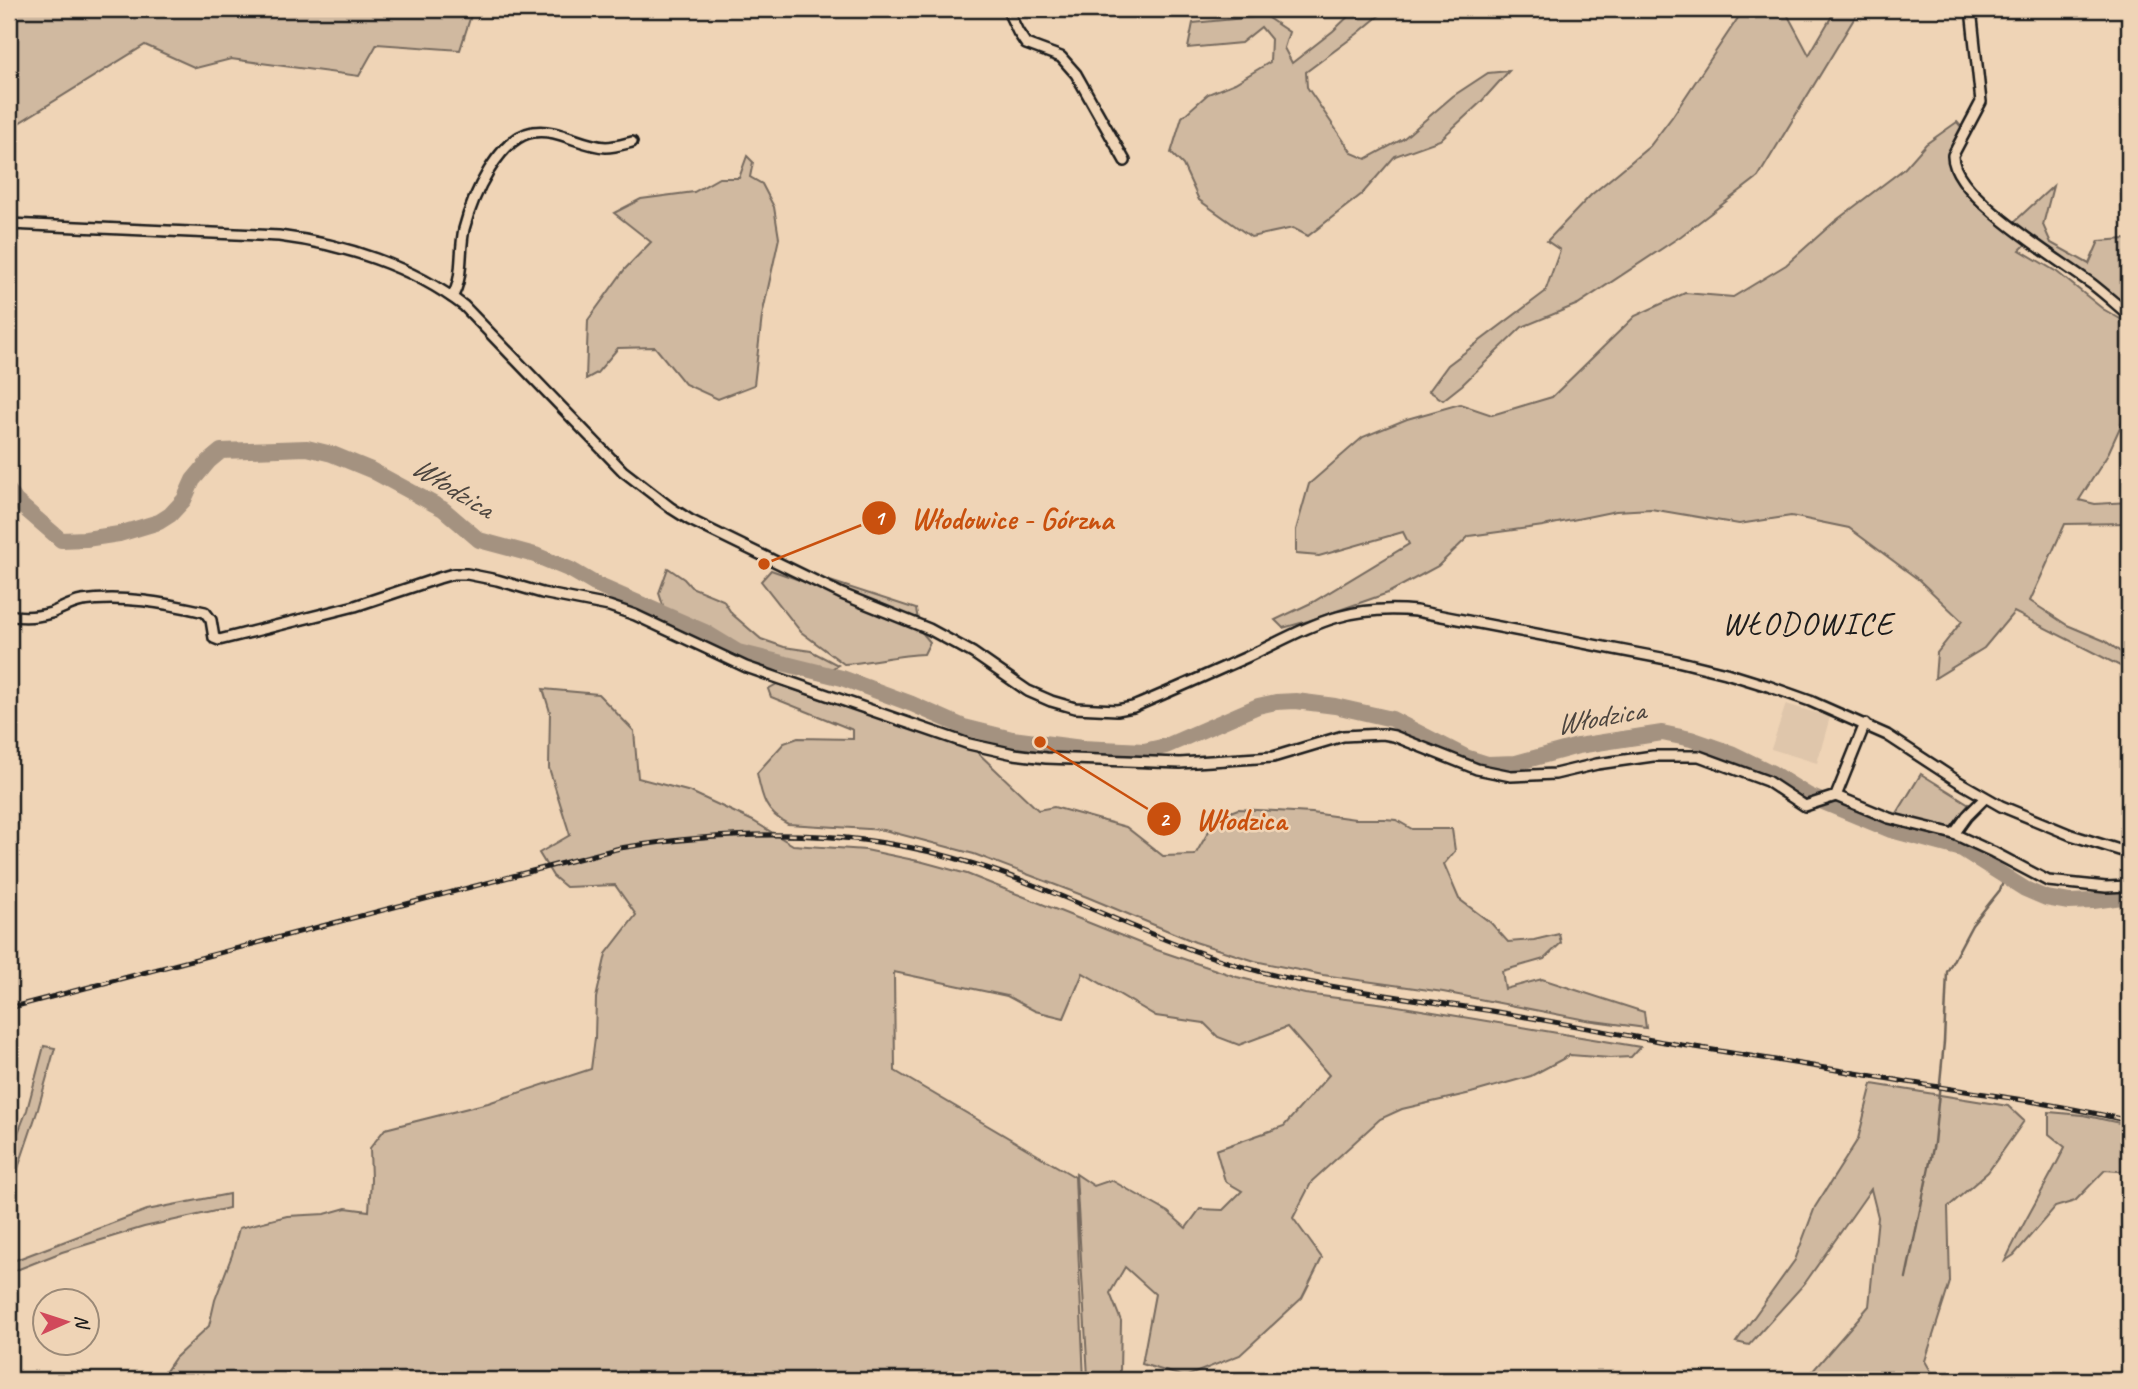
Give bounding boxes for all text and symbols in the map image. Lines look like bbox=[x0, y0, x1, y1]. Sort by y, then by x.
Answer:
water label: Włodzica bbox=[405, 447, 504, 529]
callout: Włodowice - Górzna bbox=[862, 493, 1127, 544]
text: Włodowice - Górzna bbox=[911, 500, 1116, 538]
text: 1 bbox=[874, 505, 886, 531]
district label: WŁODOWICE bbox=[1722, 603, 1896, 644]
water label: Włodzica bbox=[1553, 690, 1651, 743]
callout: Włodzica bbox=[1147, 794, 1301, 845]
text: Włodzica bbox=[1196, 801, 1289, 839]
text: 2 bbox=[1159, 806, 1171, 832]
north arrow bbox=[32, 1288, 102, 1358]
text: N bbox=[70, 1315, 94, 1331]

